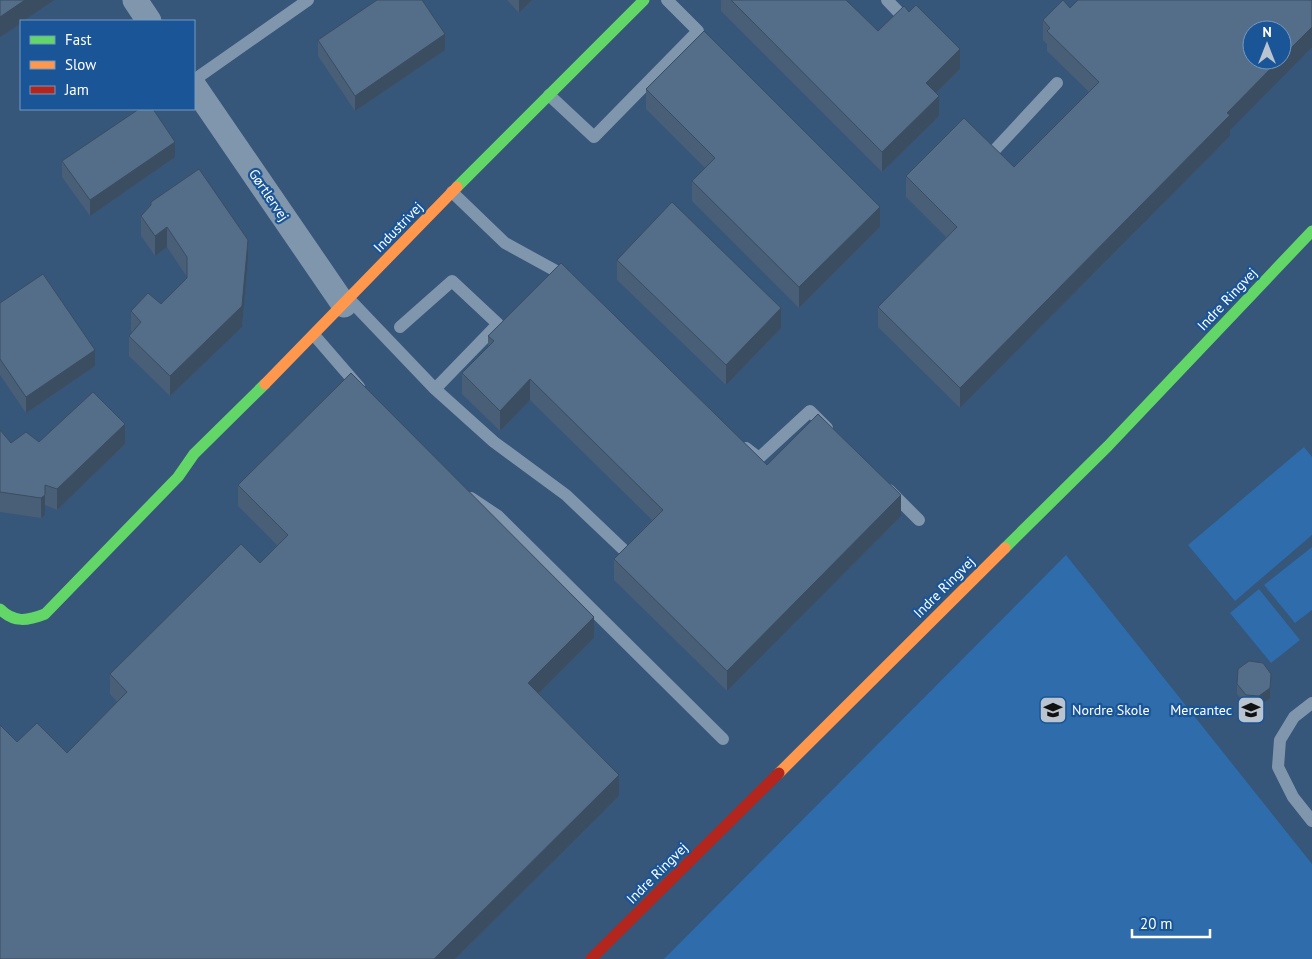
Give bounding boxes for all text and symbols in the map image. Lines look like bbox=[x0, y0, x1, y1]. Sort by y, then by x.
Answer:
legend bbox=[20, 20, 195, 110]
north arrow bbox=[1242, 20, 1292, 70]
text: N bbox=[1262, 23, 1272, 41]
text: Fast bbox=[65, 30, 92, 49]
text: Slow bbox=[65, 55, 96, 74]
text: Jam bbox=[64, 80, 89, 99]
street label: Gørtlervej bbox=[245, 165, 293, 225]
street label: Industrivej bbox=[370, 198, 426, 256]
street label: Indre Ringvej bbox=[1193, 264, 1261, 334]
street label: Indre Ringvej bbox=[910, 553, 978, 621]
school or university icon: Nordre Skole bbox=[1038, 695, 1068, 725]
school or university icon: Mercantec bbox=[1236, 695, 1266, 725]
place label: Nordre Skole bbox=[1072, 701, 1150, 719]
place label: Mercantec bbox=[1170, 701, 1232, 719]
street label: Indre Ringvej bbox=[623, 839, 691, 907]
scale bar bbox=[1132, 906, 1210, 938]
text: 20 m bbox=[1140, 914, 1173, 933]

